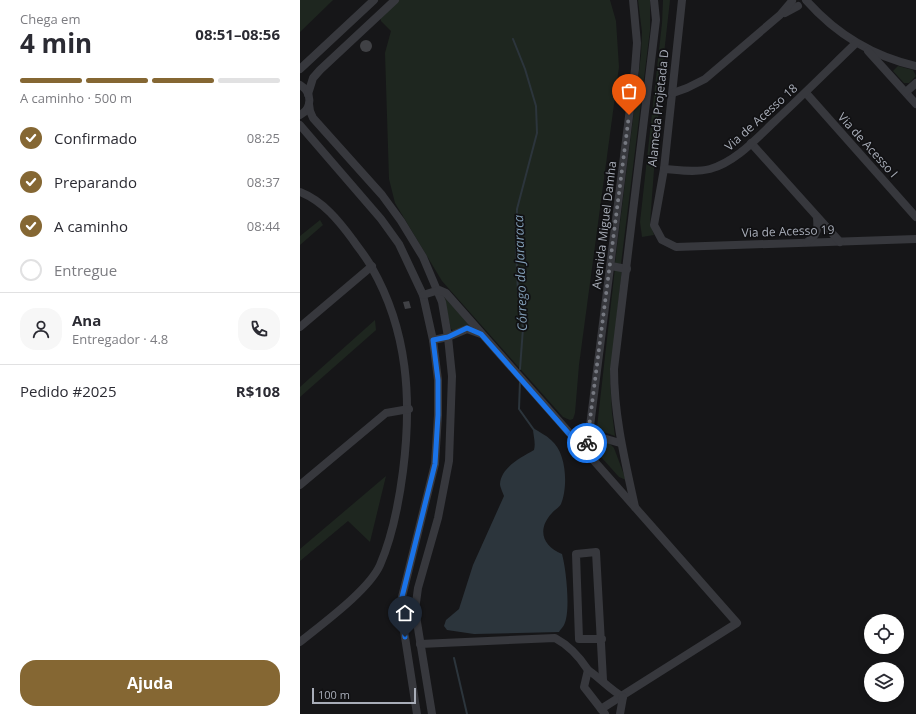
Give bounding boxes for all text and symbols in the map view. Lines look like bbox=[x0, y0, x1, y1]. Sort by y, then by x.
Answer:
text: Chega em bbox=[20, 10, 80, 28]
text: 08:51–08:56 bbox=[195, 24, 280, 44]
text: 4 min bbox=[20, 25, 92, 61]
street label: Alameda Projetada D bbox=[643, 48, 673, 168]
pin bbox=[612, 74, 646, 115]
icon: bag bbox=[618, 80, 640, 102]
street label: Via de Acesso 18 bbox=[721, 80, 801, 154]
text: A caminho · 500 m bbox=[20, 89, 132, 107]
street label: Via de Acesso I bbox=[834, 109, 902, 181]
icon: check bbox=[20, 127, 42, 149]
text: Confirmado bbox=[54, 128, 137, 148]
text: 08:25 bbox=[247, 129, 280, 147]
street label: Avenida Miguel Damha bbox=[588, 160, 620, 290]
icon: check bbox=[20, 171, 42, 193]
text: Preparando bbox=[54, 172, 137, 192]
text: 08:37 bbox=[247, 173, 280, 191]
water label: Córrego da Jararaca bbox=[509, 214, 531, 332]
icon: check bbox=[20, 215, 42, 237]
text: A caminho bbox=[54, 216, 128, 236]
text: 08:44 bbox=[247, 217, 280, 235]
street label: Via de Acesso 19 bbox=[741, 221, 835, 241]
text: Entregue bbox=[54, 260, 117, 280]
button: person bbox=[20, 308, 62, 350]
button: phone bbox=[238, 308, 280, 350]
text: Ana bbox=[72, 310, 101, 330]
text: Entregador · 4.8 bbox=[72, 330, 168, 348]
text: Pedido #2025 bbox=[20, 381, 117, 401]
text: R$108 bbox=[236, 381, 280, 401]
courier bbox=[567, 423, 607, 463]
icon: bike bbox=[576, 432, 598, 454]
pin bbox=[388, 596, 422, 637]
icon: home bbox=[394, 602, 416, 624]
map controls bbox=[864, 614, 904, 702]
button: locate bbox=[864, 614, 904, 654]
button: Ajuda bbox=[20, 660, 280, 706]
button: layers bbox=[864, 662, 904, 702]
scale bar bbox=[312, 686, 416, 705]
text: 100 m bbox=[318, 687, 350, 702]

